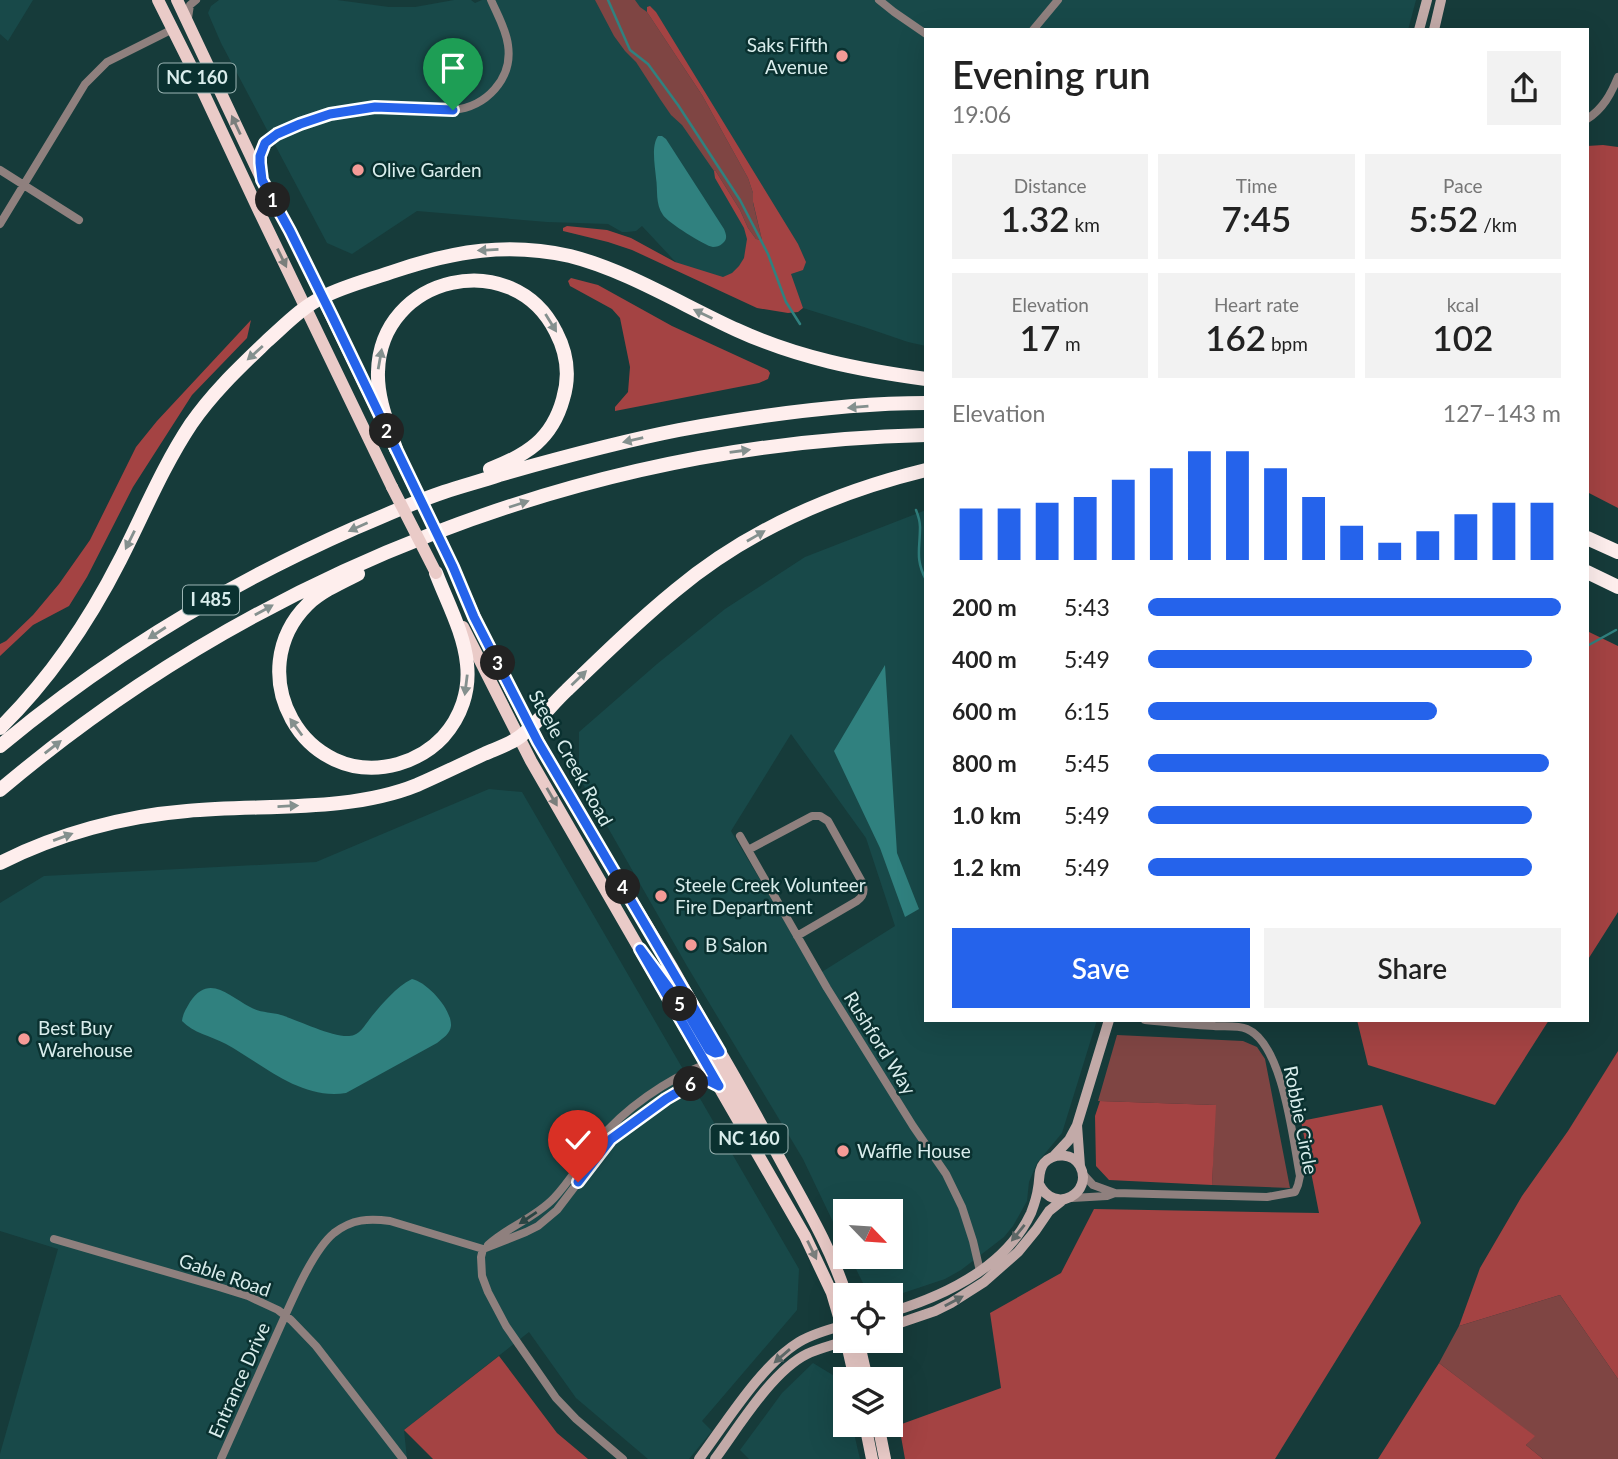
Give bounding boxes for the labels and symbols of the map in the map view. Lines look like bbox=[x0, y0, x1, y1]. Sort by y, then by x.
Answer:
place label: Saks Fifth Avenue bbox=[747, 33, 828, 78]
pin bbox=[423, 38, 483, 110]
marker: Saks Fifth Avenue bbox=[834, 48, 850, 64]
road number: NC 160 bbox=[158, 64, 235, 92]
one-way arrow bbox=[231, 115, 242, 135]
place label: Olive Garden bbox=[372, 158, 482, 181]
marker: Olive Garden bbox=[350, 162, 366, 178]
pin: 1 bbox=[256, 182, 290, 218]
one-way arrow bbox=[477, 244, 499, 255]
one-way arrow bbox=[276, 248, 288, 268]
one-way arrow bbox=[693, 308, 713, 320]
one-way arrow bbox=[544, 314, 557, 333]
one-way arrow bbox=[247, 344, 264, 360]
one-way arrow bbox=[375, 348, 386, 370]
one-way arrow bbox=[846, 401, 868, 412]
pin: 2 bbox=[370, 414, 404, 448]
one-way arrow bbox=[622, 435, 644, 446]
one-way arrow bbox=[729, 446, 751, 457]
one-way arrow bbox=[508, 498, 529, 508]
one-way arrow bbox=[348, 521, 368, 533]
one-way arrow bbox=[124, 530, 136, 550]
one-way arrow bbox=[746, 530, 765, 542]
road number: I 485 bbox=[183, 586, 239, 614]
one-way arrow bbox=[254, 604, 274, 616]
one-way arrow bbox=[147, 626, 166, 639]
pin: 3 bbox=[480, 646, 516, 680]
one-way arrow bbox=[570, 671, 587, 687]
one-way arrow bbox=[461, 674, 472, 696]
street label: Steele Creek Road bbox=[525, 686, 618, 830]
one-way arrow bbox=[289, 718, 303, 736]
one-way arrow bbox=[44, 741, 62, 755]
one-way arrow bbox=[546, 788, 558, 807]
one-way arrow bbox=[277, 800, 299, 811]
one-way arrow bbox=[53, 832, 74, 843]
pin: 4 bbox=[606, 870, 640, 904]
place label: Steele Creek Volunteer Fire Department bbox=[675, 873, 866, 918]
marker: Steele Creek Volunteer Fire Department bbox=[653, 888, 669, 904]
place label: B Salon bbox=[705, 933, 768, 956]
marker: B Salon bbox=[683, 937, 699, 953]
pin: 5 bbox=[662, 986, 698, 1021]
street label: Rushford Way bbox=[840, 987, 921, 1099]
place label: Best Buy Warehouse bbox=[38, 1016, 133, 1061]
marker: Best Buy Warehouse bbox=[16, 1031, 32, 1047]
street label: Robbie Circle bbox=[1280, 1064, 1323, 1176]
pin: 6 bbox=[674, 1066, 708, 1102]
pin bbox=[548, 1110, 608, 1182]
road number: NC 160 bbox=[710, 1124, 788, 1154]
place label: Waffle House bbox=[857, 1139, 971, 1162]
marker: Waffle House bbox=[835, 1143, 851, 1159]
north arrow bbox=[833, 1199, 903, 1269]
one-way arrow bbox=[519, 1211, 537, 1225]
one-way arrow bbox=[1011, 1224, 1026, 1242]
one-way arrow bbox=[807, 1240, 818, 1260]
street label: Gable Road bbox=[176, 1248, 274, 1301]
one-way arrow bbox=[944, 1295, 964, 1307]
street label: Entrance Drive bbox=[203, 1319, 274, 1441]
one-way arrow bbox=[773, 1348, 791, 1364]

